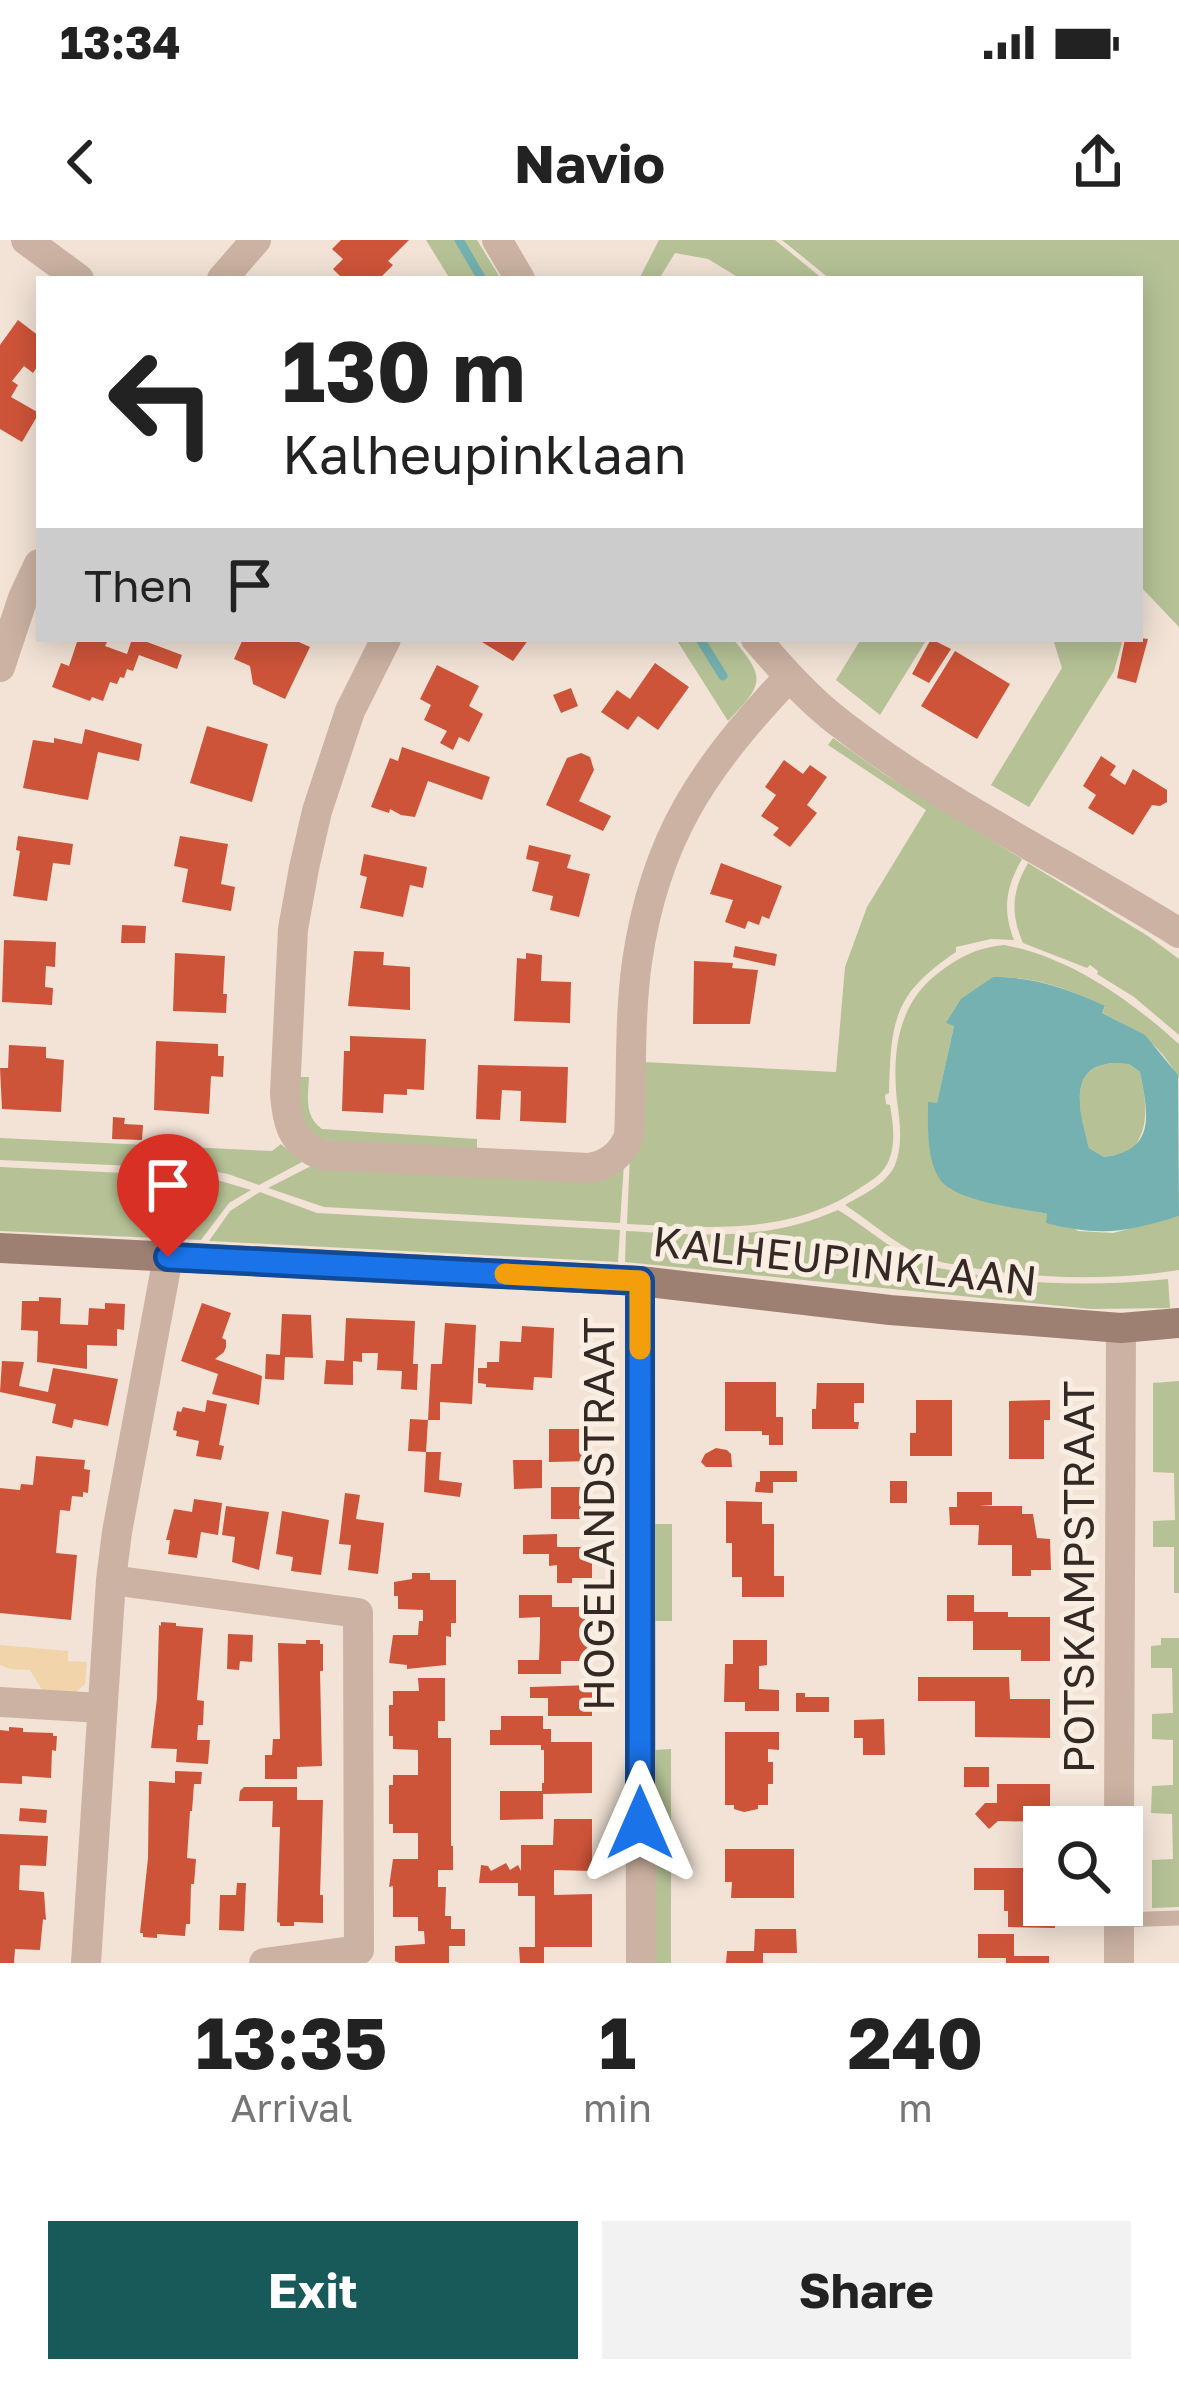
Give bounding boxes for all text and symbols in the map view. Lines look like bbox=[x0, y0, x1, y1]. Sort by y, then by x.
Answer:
text: 13:34 bbox=[60, 15, 181, 69]
icon: back bbox=[48, 129, 114, 195]
icon: share bbox=[1065, 129, 1131, 195]
text: Navio bbox=[514, 130, 665, 195]
text: 130 m bbox=[282, 320, 526, 420]
icon: left bbox=[84, 324, 240, 480]
text: Kalheupinklaan bbox=[282, 421, 687, 486]
icon: arrive bbox=[217, 552, 283, 618]
text: Then bbox=[84, 558, 193, 612]
pin bbox=[117, 1134, 219, 1257]
icon: arrive bbox=[135, 1152, 201, 1218]
street label: KALHEUPINKLAAN bbox=[650, 1215, 1040, 1305]
street label: HOGELANDSTRAAT bbox=[573, 1317, 623, 1711]
street label: POTSKAMPSTRAAT bbox=[1053, 1381, 1103, 1773]
position arrow bbox=[577, 1760, 703, 1886]
map controls bbox=[1023, 1806, 1143, 1926]
button: search bbox=[1023, 1806, 1143, 1926]
text: 13:35 bbox=[196, 1998, 387, 2085]
text: 1 bbox=[599, 1998, 636, 2085]
text: 240 bbox=[848, 1998, 983, 2085]
text: Arrival bbox=[230, 2084, 353, 2131]
text: min bbox=[583, 2084, 652, 2131]
text: m bbox=[898, 2084, 933, 2131]
button: Exit bbox=[48, 2221, 578, 2359]
button: Share bbox=[602, 2221, 1131, 2359]

